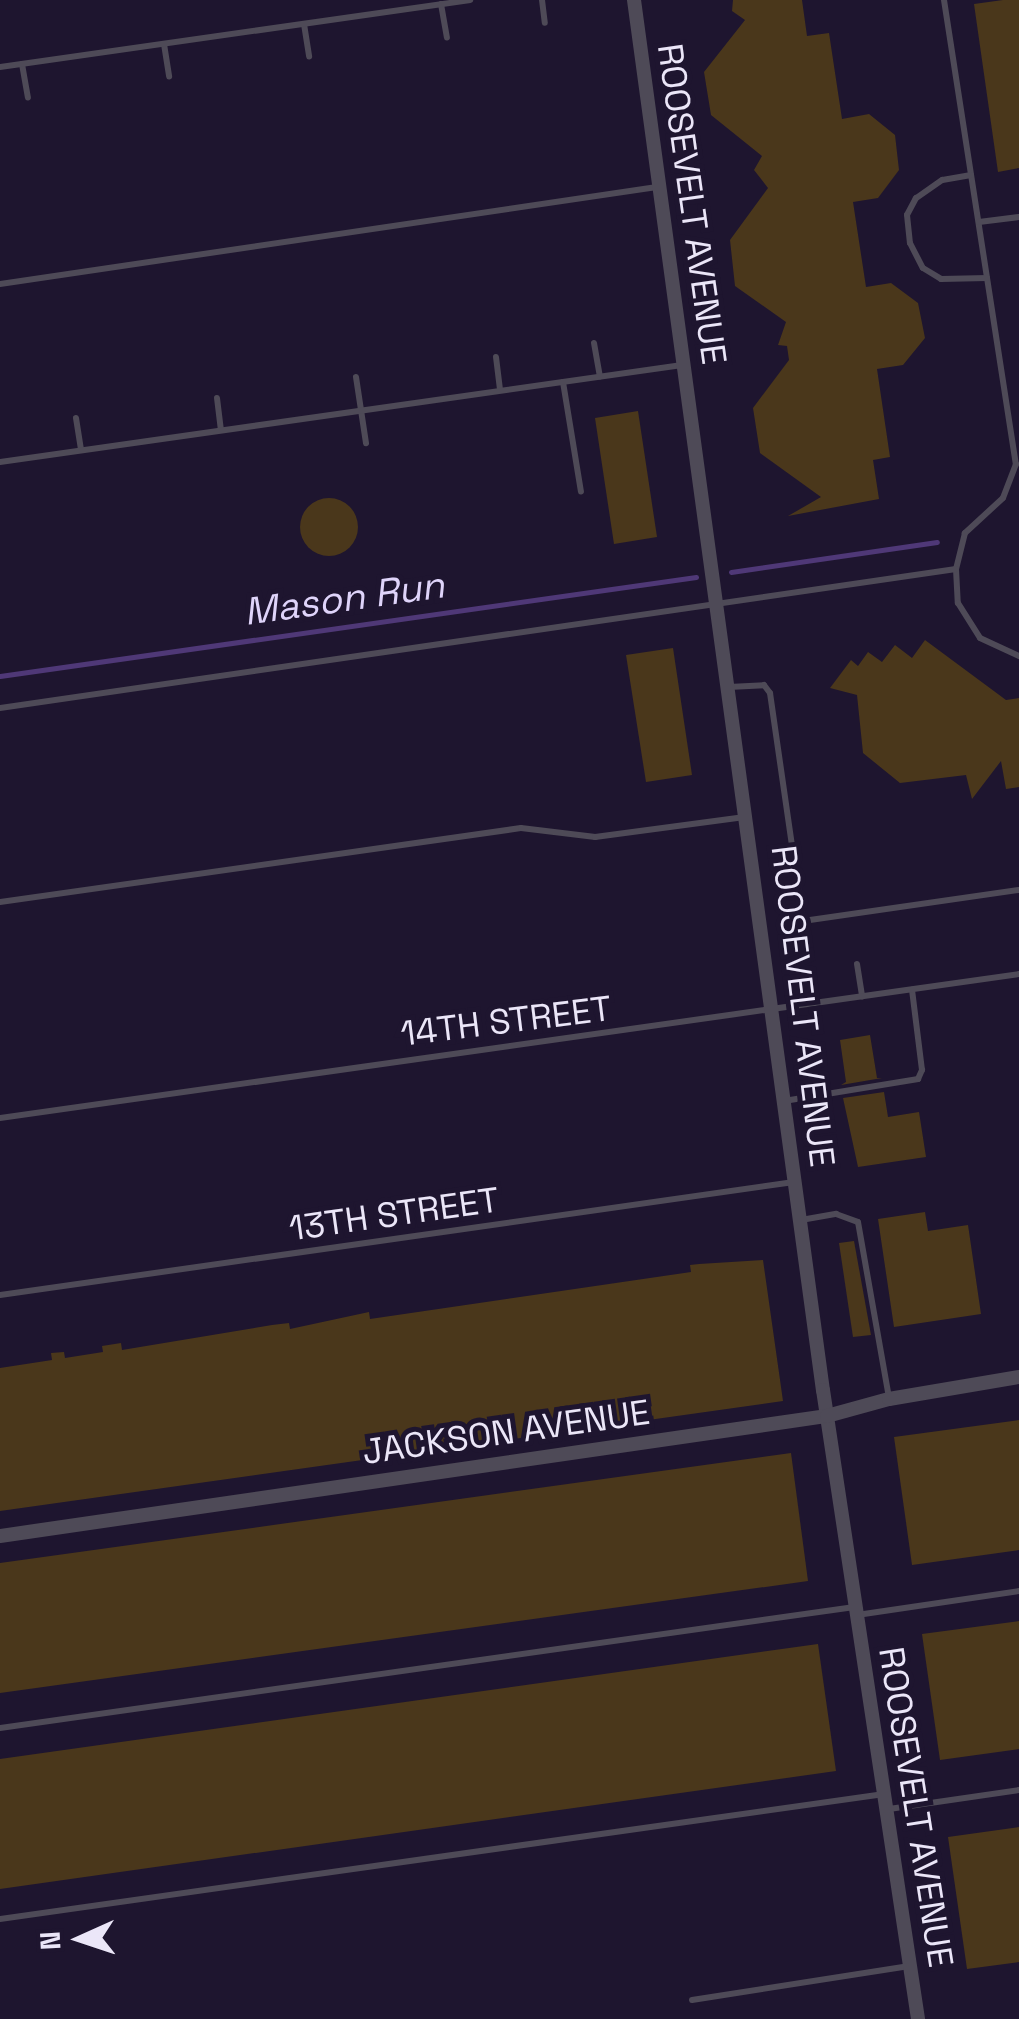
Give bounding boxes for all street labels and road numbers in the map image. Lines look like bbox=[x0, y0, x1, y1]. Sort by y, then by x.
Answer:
street label: ROOSEVELT AVENUE bbox=[649, 40, 735, 368]
street label: ROOSEVELT AVENUE bbox=[762, 842, 844, 1170]
street label: 14TH STREET bbox=[398, 987, 614, 1055]
street label: 13TH STREET bbox=[286, 1178, 502, 1250]
street label: JACKSON AVENUE bbox=[359, 1391, 653, 1473]
street label: ROOSEVELT AVENUE bbox=[870, 1643, 962, 1971]

